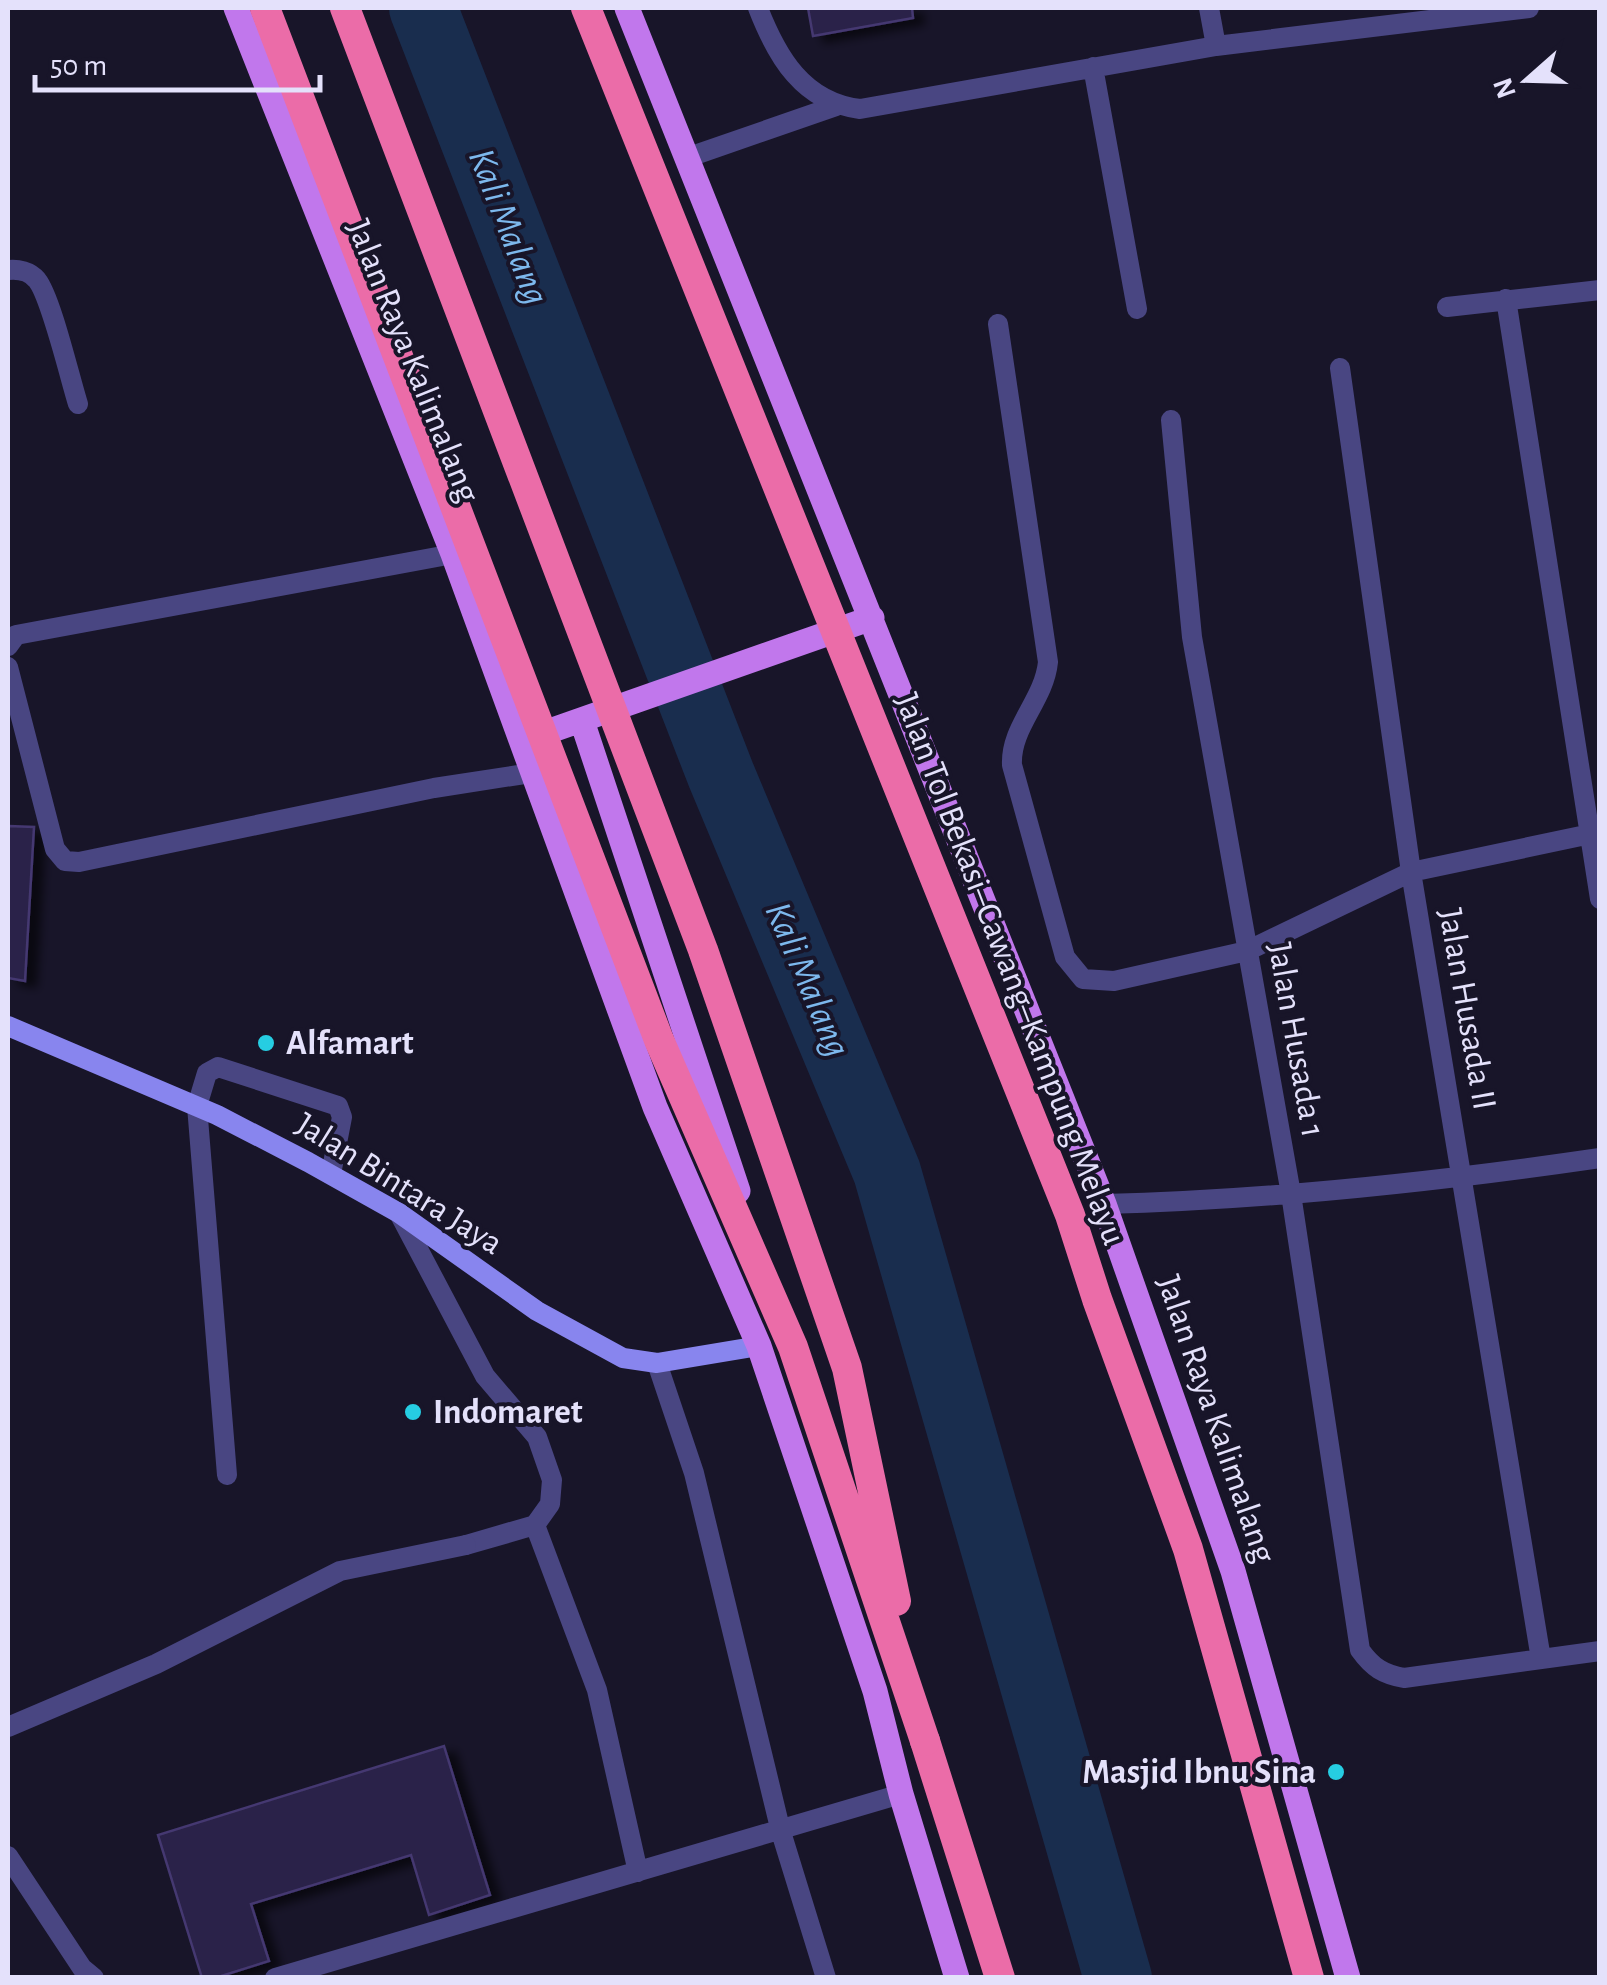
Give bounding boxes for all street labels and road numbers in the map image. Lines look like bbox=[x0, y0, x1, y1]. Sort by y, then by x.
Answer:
street label: Jalan Raya Kalimalang bbox=[340, 215, 486, 507]
street label: Jalan Tol Bekasi–Cawang–Kampung Melayu bbox=[888, 688, 1132, 1250]
street label: Jalan Husada II bbox=[1432, 906, 1502, 1112]
street label: Jalan Husada 1 bbox=[1262, 940, 1330, 1140]
street label: Jalan Bintara Jaya bbox=[290, 1107, 508, 1261]
street label: Jalan Raya Kalimalang bbox=[1150, 1271, 1282, 1567]

